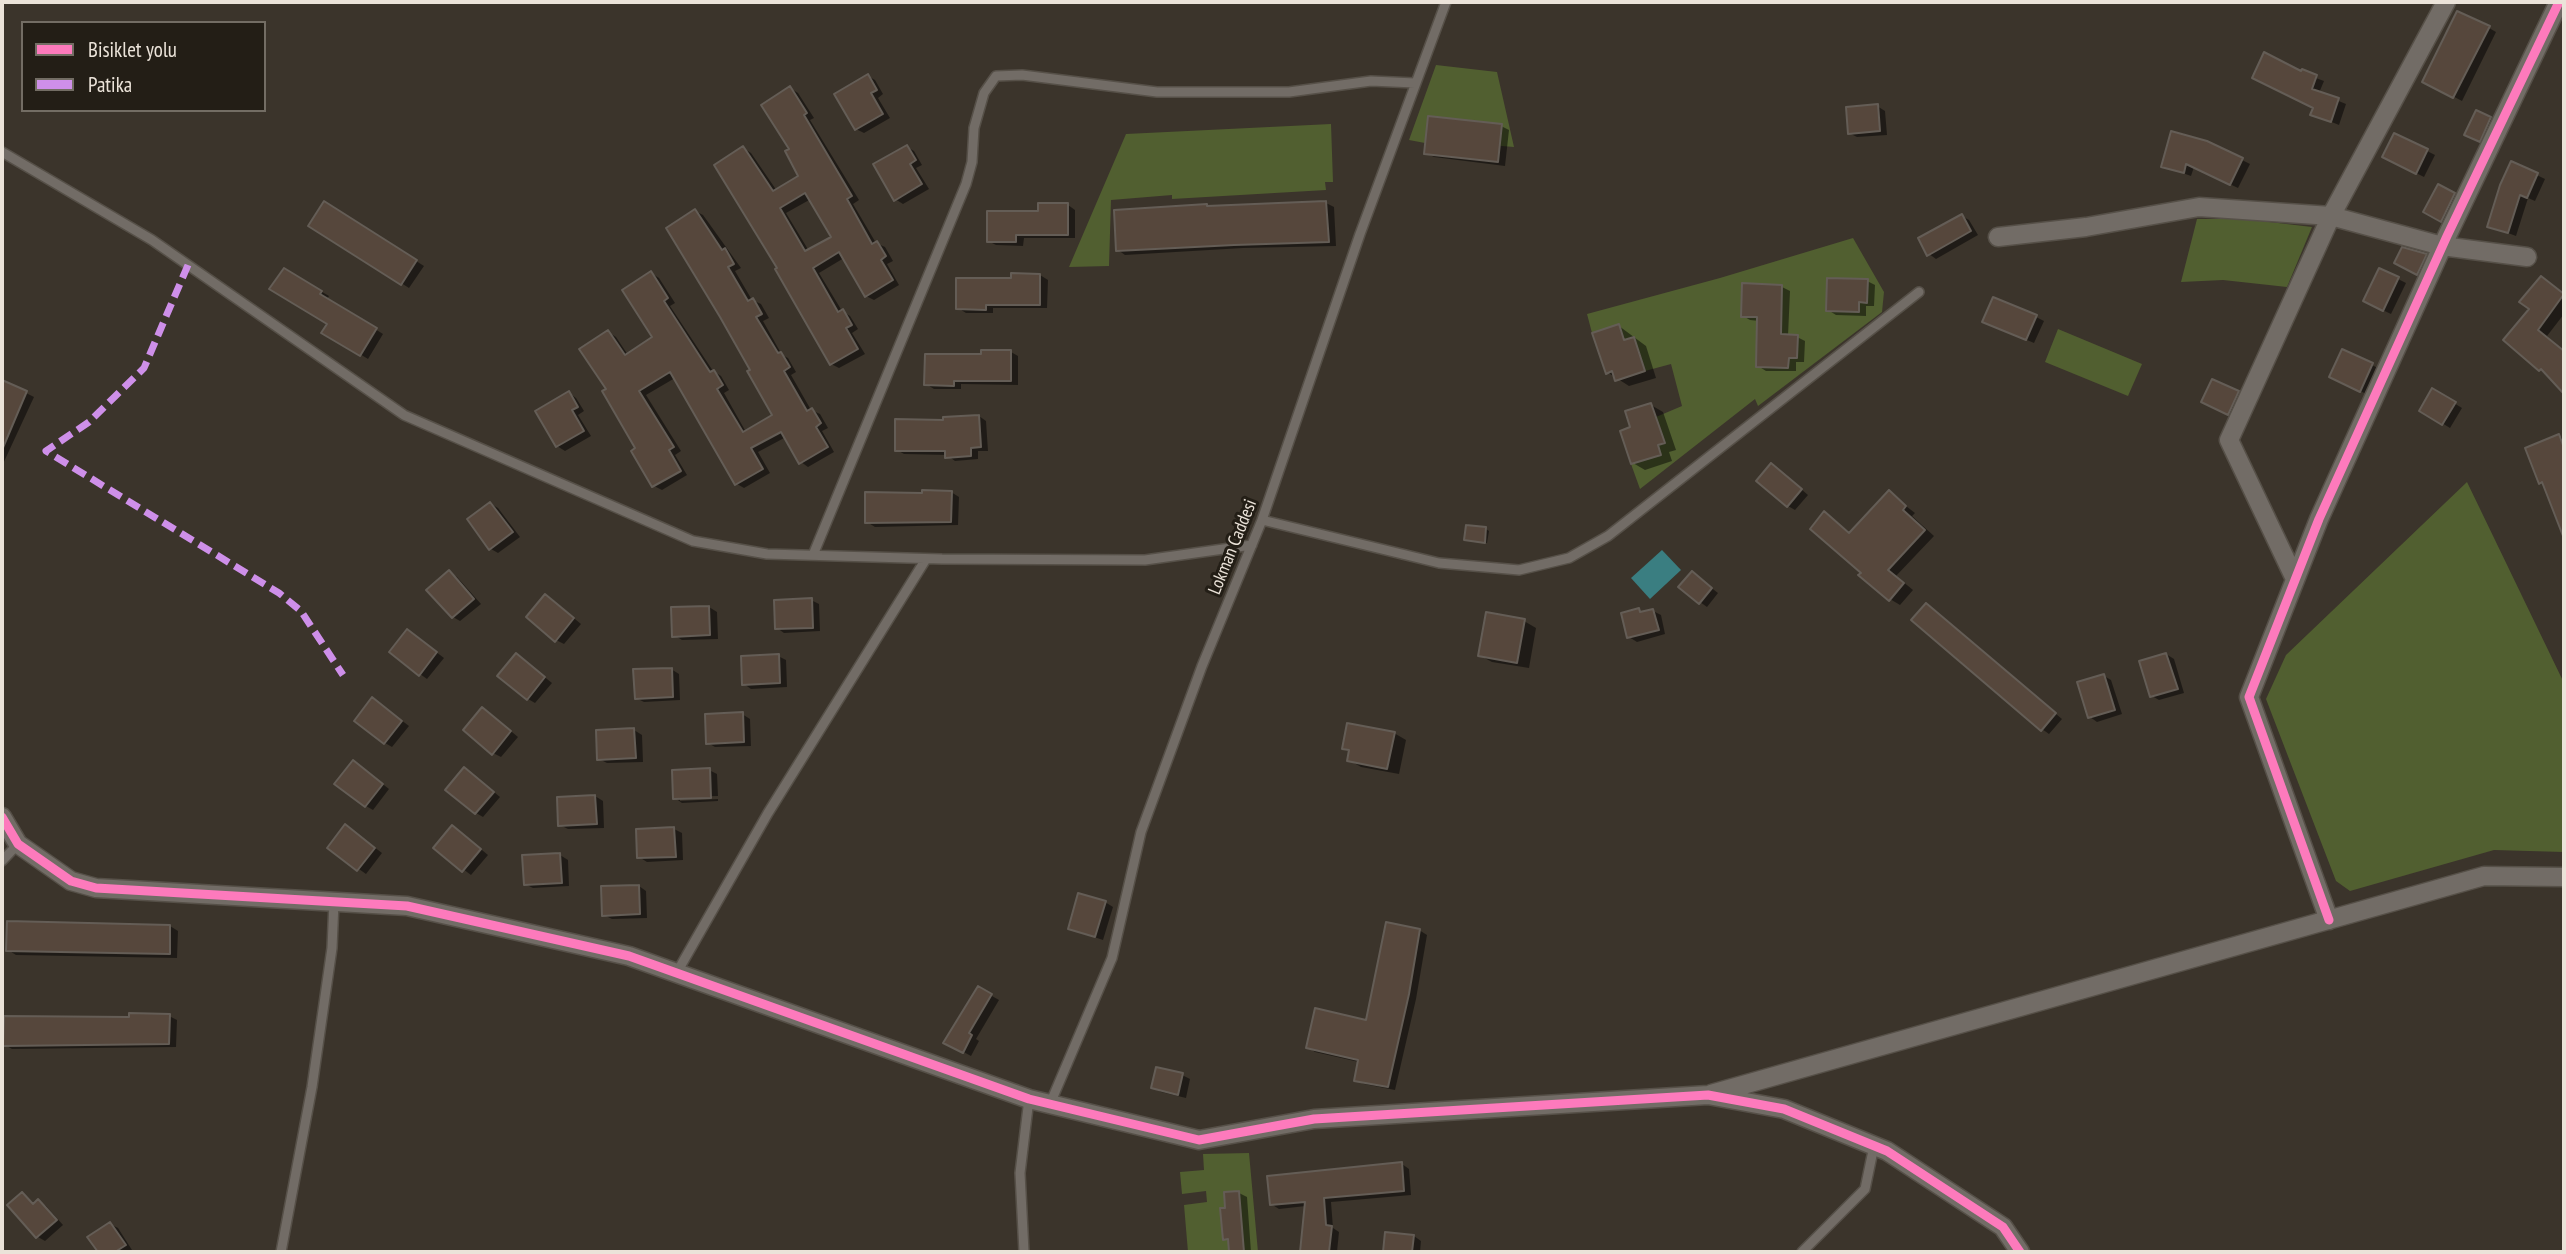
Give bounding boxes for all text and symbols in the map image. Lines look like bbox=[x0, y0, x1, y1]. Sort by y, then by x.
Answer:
legend bbox=[21, 21, 266, 112]
text: Bisiklet yolu bbox=[88, 36, 177, 63]
text: Patika bbox=[88, 71, 132, 98]
street label: Lokman Caddesi bbox=[1204, 496, 1262, 598]

